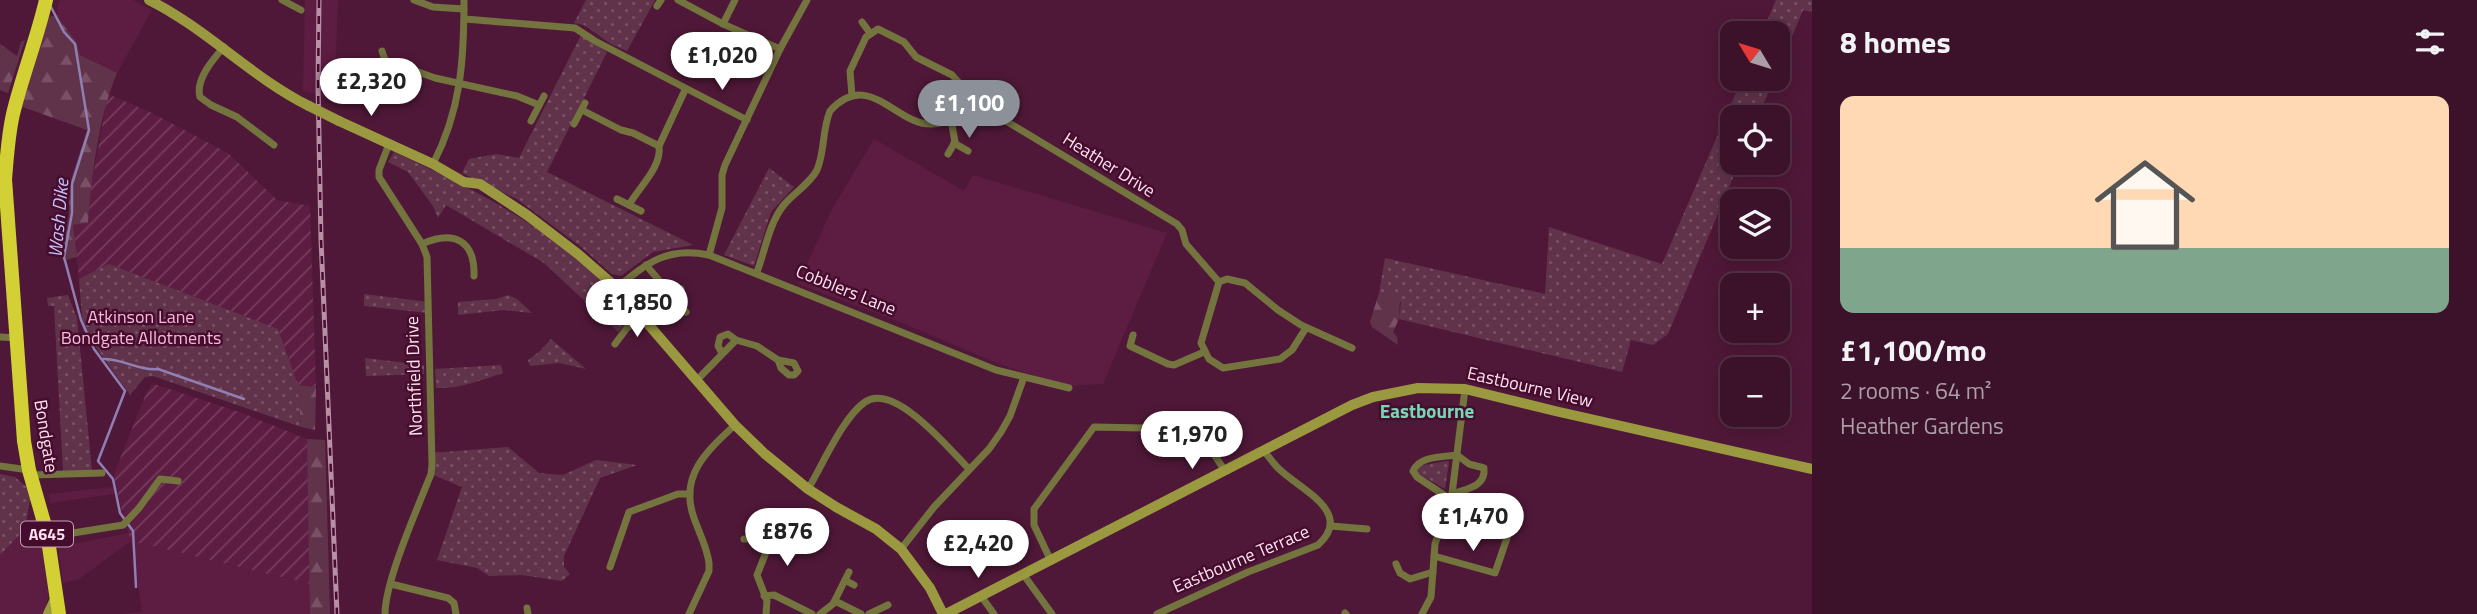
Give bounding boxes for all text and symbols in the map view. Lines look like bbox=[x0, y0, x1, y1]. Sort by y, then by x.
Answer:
text: 8 homes bbox=[1840, 19, 1951, 65]
north arrow bbox=[1720, 21, 1790, 91]
map controls bbox=[1720, 21, 1790, 427]
icon: filters bbox=[2411, 23, 2449, 61]
pin: £1,020 bbox=[665, 32, 779, 92]
text: £1,020 bbox=[687, 37, 757, 72]
pin: £2,320 bbox=[314, 58, 428, 118]
text: £2,320 bbox=[336, 63, 406, 98]
pin: £1,100 bbox=[912, 80, 1026, 140]
text: £1,100 bbox=[934, 85, 1004, 120]
button: locate bbox=[1720, 105, 1790, 175]
street label: Heather Drive bbox=[1058, 125, 1161, 204]
icon: home bbox=[2082, 142, 2208, 268]
water label: Wash Dike bbox=[40, 176, 75, 259]
button: layers bbox=[1720, 189, 1790, 259]
street label: Cobblers Lane bbox=[792, 257, 901, 322]
button: + bbox=[1720, 273, 1790, 343]
pin: £1,850 bbox=[580, 280, 694, 339]
text: £1,850 bbox=[602, 284, 672, 319]
park label: Atkinson Lane Bondgate Allotments bbox=[61, 303, 221, 351]
street label: Northfield Drive bbox=[398, 316, 429, 436]
text: £1,100/mo bbox=[1840, 327, 1986, 373]
button: − bbox=[1720, 357, 1790, 427]
street label: Eastbourne View bbox=[1465, 359, 1596, 414]
text: 2 rooms · 64 m² bbox=[1840, 373, 1991, 408]
district label: Eastbourne bbox=[1380, 396, 1474, 425]
street label: Bondgate bbox=[27, 398, 66, 474]
text: Heather Gardens bbox=[1840, 408, 2004, 443]
pin: £1,970 bbox=[1135, 412, 1249, 471]
text: £1,970 bbox=[1157, 416, 1227, 451]
pin: £1,470 bbox=[1416, 494, 1530, 553]
text: £1,470 bbox=[1438, 498, 1508, 533]
pin: £876 bbox=[746, 508, 828, 568]
text: £876 bbox=[761, 513, 813, 548]
street label: Eastbourne Terrace bbox=[1168, 518, 1313, 600]
pin: £2,420 bbox=[921, 520, 1035, 580]
road number: A645 bbox=[21, 522, 73, 547]
text: £2,420 bbox=[943, 525, 1013, 560]

